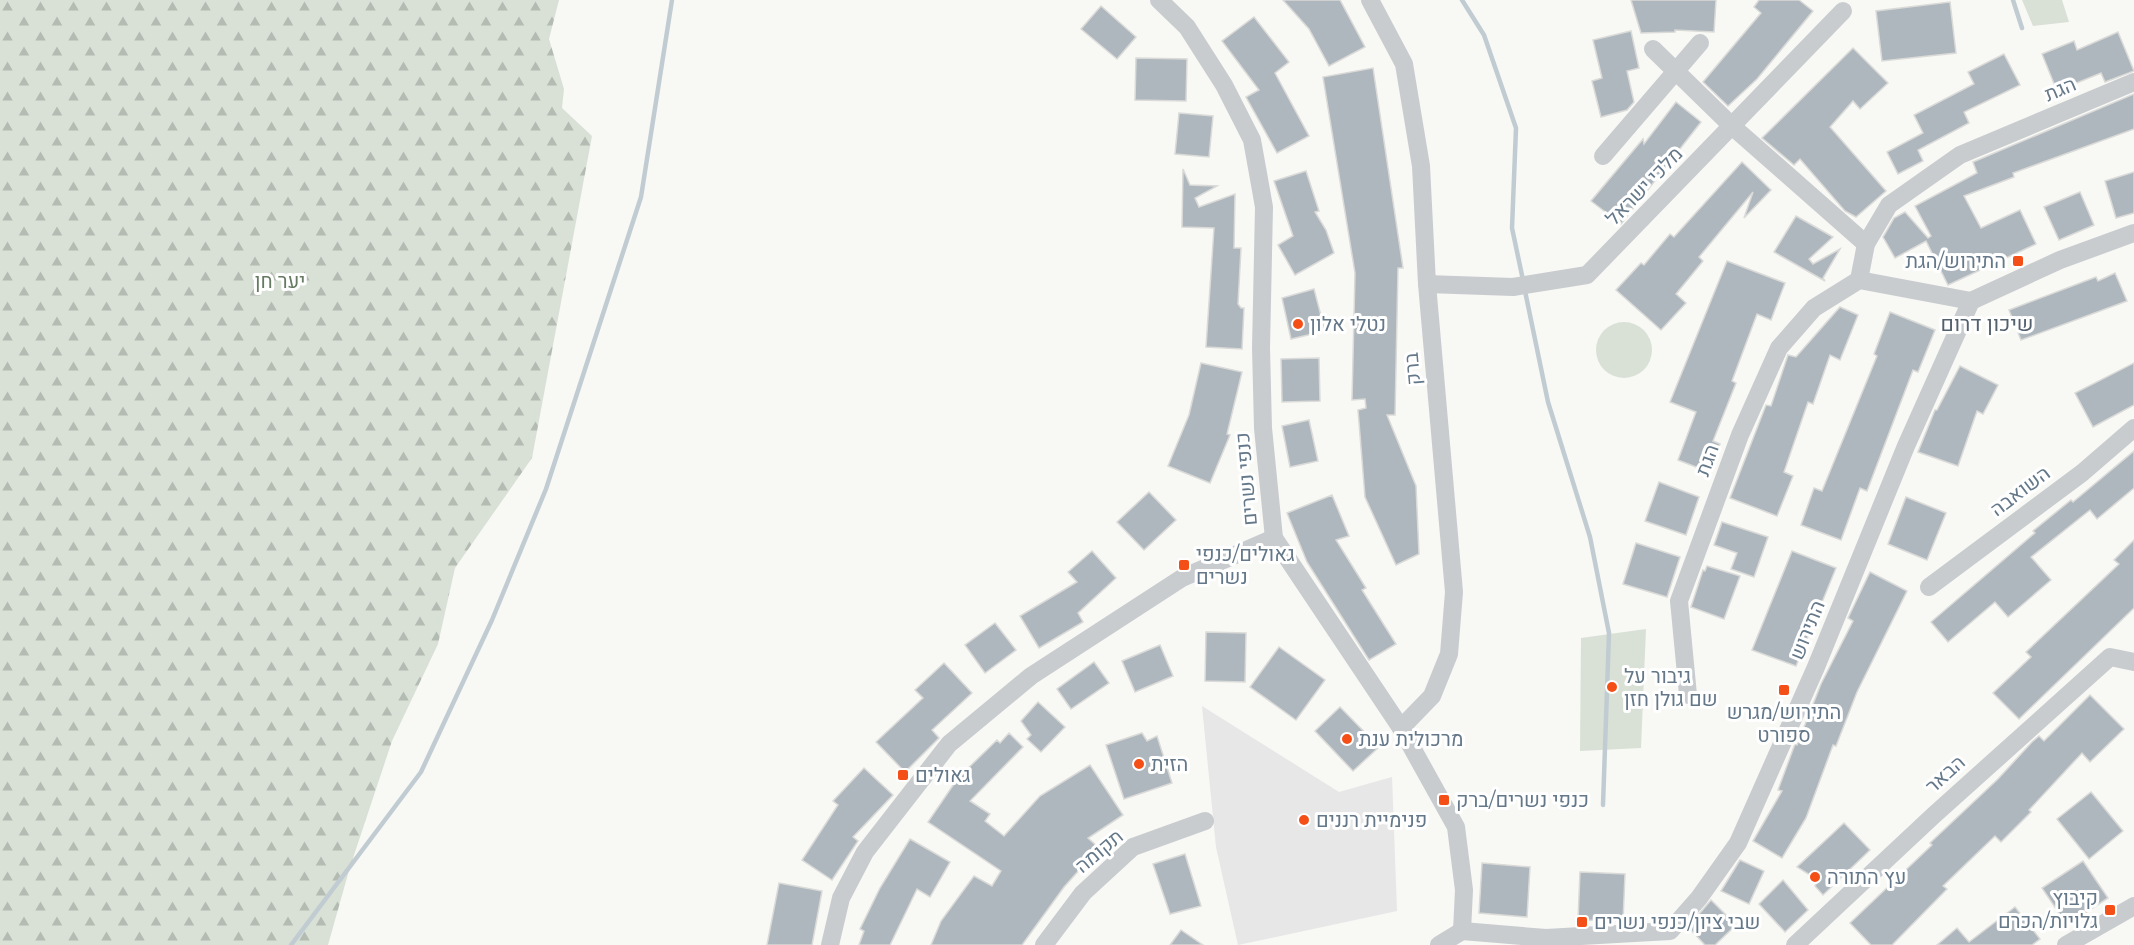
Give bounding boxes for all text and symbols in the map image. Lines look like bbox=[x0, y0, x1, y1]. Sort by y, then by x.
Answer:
street label: הגת bbox=[2041, 72, 2079, 106]
street label: מלכי ישראל bbox=[1601, 142, 1687, 230]
place label: התירוש/הגת bbox=[1905, 249, 2006, 273]
marker: התירוש/הגת bbox=[2011, 254, 2025, 268]
park label: יער חן bbox=[255, 269, 305, 293]
district label: שיכון דרום bbox=[1941, 311, 2033, 336]
place label: נטלי אלון bbox=[1310, 312, 1386, 336]
marker: נטלי אלון bbox=[1291, 317, 1305, 331]
street label: ברק bbox=[1399, 351, 1425, 386]
street label: כנפי נשרים bbox=[1230, 431, 1262, 527]
street label: הגת bbox=[1690, 441, 1724, 479]
street label: השואבה bbox=[1985, 461, 2055, 521]
place label: גאולים/כנפי נשרים bbox=[1196, 542, 1295, 589]
marker: גאולים/כנפי נשרים bbox=[1177, 558, 1191, 572]
street label: התירוש bbox=[1784, 597, 1830, 663]
place label: גיבור על שם גולן חזן bbox=[1624, 664, 1718, 711]
marker: גיבור על שם גולן חזן bbox=[1605, 680, 1619, 694]
marker: התירוש/מגרש ספורט bbox=[1777, 683, 1791, 697]
place label: התירוש/מגרש ספורט bbox=[1727, 700, 1841, 747]
place label: מרכולית ענת bbox=[1359, 727, 1464, 751]
marker: מרכולית ענת bbox=[1340, 732, 1354, 746]
street label: הבאר bbox=[1920, 750, 1970, 798]
place label: הזית bbox=[1151, 752, 1188, 776]
marker: הזית bbox=[1132, 757, 1146, 771]
place label: גאולים bbox=[915, 763, 970, 787]
marker: גאולים bbox=[896, 768, 910, 782]
place label: כנפי נשרים/ברק bbox=[1456, 788, 1589, 812]
marker: כנפי נשרים/ברק bbox=[1437, 793, 1451, 807]
place label: פנימיית רננים bbox=[1316, 808, 1427, 832]
marker: פנימיית רננים bbox=[1297, 813, 1311, 827]
street label: תקומה bbox=[1070, 824, 1128, 878]
place label: עץ התורה bbox=[1827, 865, 1906, 889]
marker: עץ התורה bbox=[1808, 870, 1822, 884]
place label: קיבוץ גלויות/הכרם bbox=[1998, 886, 2098, 933]
marker: קיבוץ גלויות/הכרם bbox=[2103, 903, 2117, 917]
place label: שבי ציון/כנפי נשרים bbox=[1594, 910, 1761, 934]
marker: שבי ציון/כנפי נשרים bbox=[1575, 915, 1589, 929]

